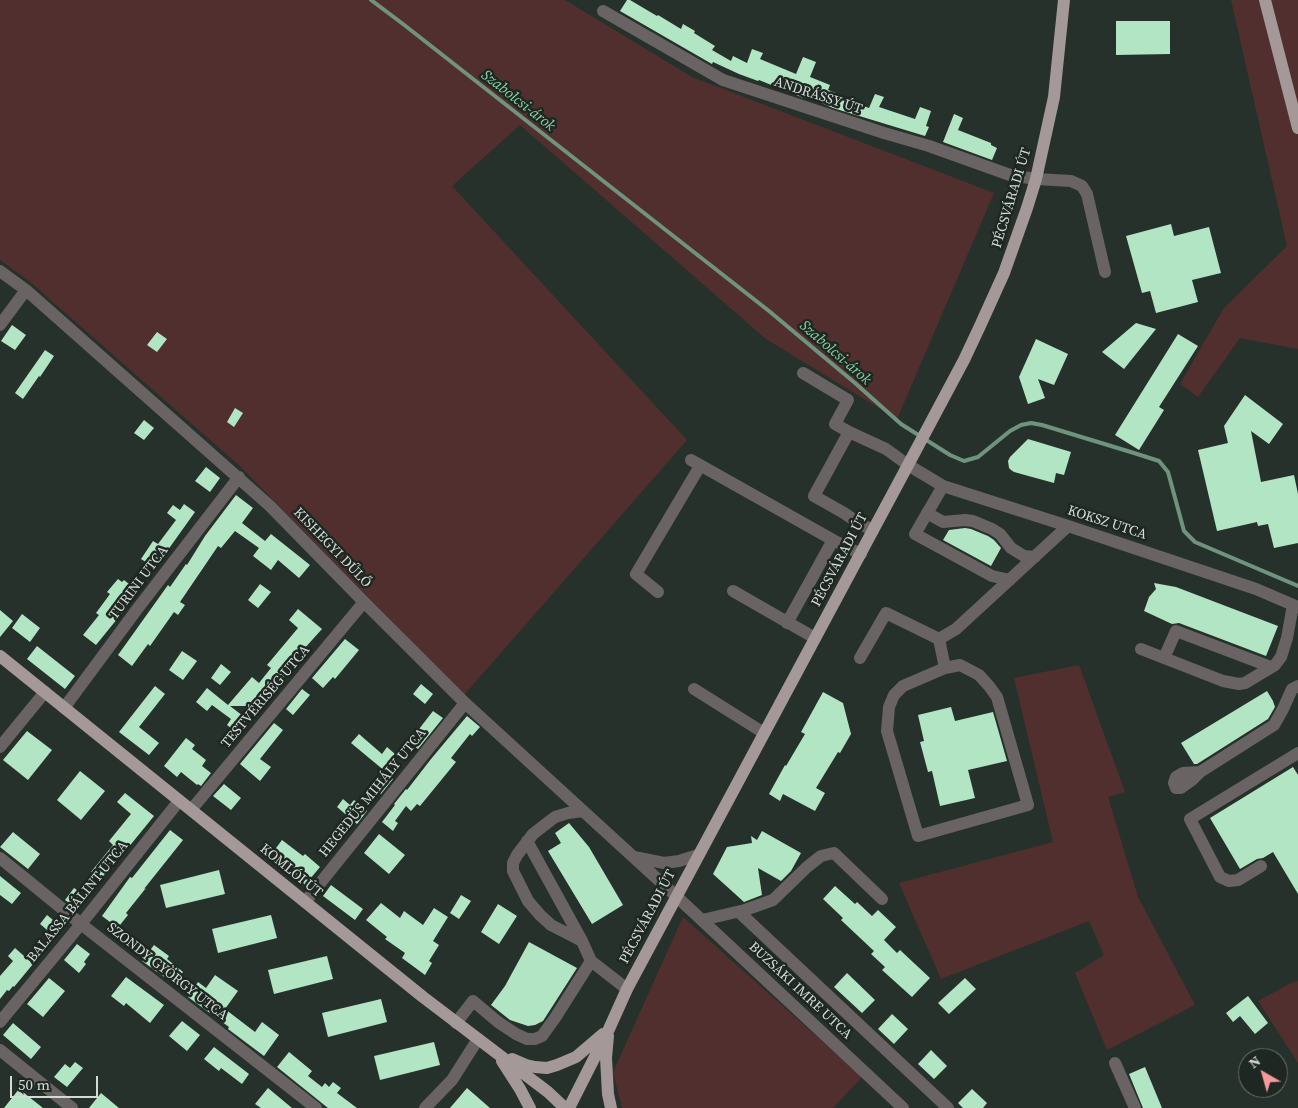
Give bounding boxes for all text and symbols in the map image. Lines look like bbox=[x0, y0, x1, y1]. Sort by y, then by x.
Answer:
water label: Szabolcsi-árok bbox=[477, 67, 559, 135]
street label: ANDRÁSSY ÚT bbox=[772, 74, 864, 118]
street label: PÉCSVÁRADI ÚT bbox=[989, 146, 1035, 250]
water label: Szabolcsi-árok bbox=[796, 317, 874, 389]
street label: KOKSZ UTCA bbox=[1065, 502, 1149, 544]
street label: KISHEGYI DŰLŐ bbox=[290, 504, 374, 592]
street label: PÉCSVÁRADI ÚT bbox=[808, 510, 872, 610]
street label: TURINI UTCA bbox=[106, 543, 172, 623]
street label: TESTVÉRISÉG UTCA bbox=[218, 642, 314, 752]
street label: HEGEDÜS MIHÁLY UTCA bbox=[316, 725, 430, 861]
street label: BALASSA BÁLINT UTCA bbox=[24, 838, 132, 966]
street label: KOMLÓI ÚT bbox=[256, 841, 326, 901]
street label: PÉCSVÁRADI ÚT bbox=[616, 867, 680, 967]
street label: SZONDY GYÖRGY UTCA bbox=[103, 920, 231, 1024]
street label: BUZSÁKI IMRE UTCA bbox=[745, 939, 855, 1043]
north arrow bbox=[1238, 1048, 1288, 1098]
text: N bbox=[1244, 1051, 1265, 1073]
scale bar bbox=[12, 1066, 100, 1098]
text: 50 m bbox=[18, 1074, 50, 1095]

